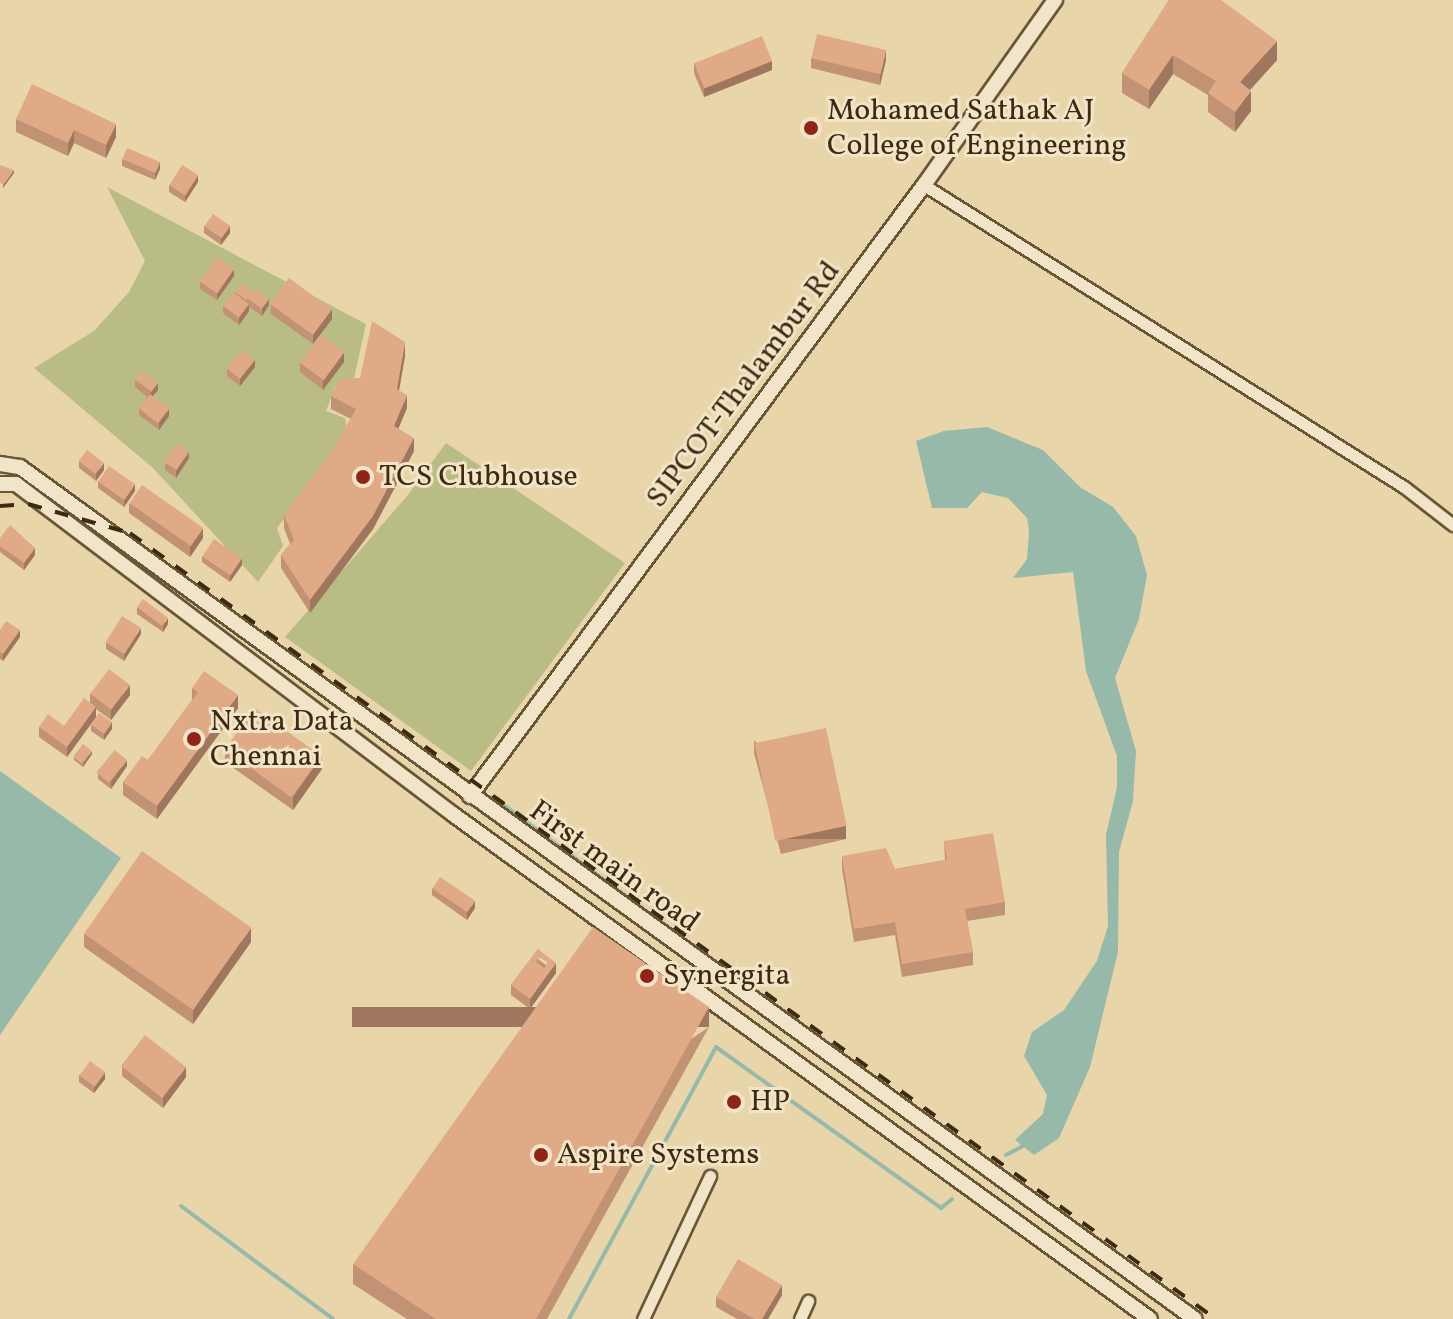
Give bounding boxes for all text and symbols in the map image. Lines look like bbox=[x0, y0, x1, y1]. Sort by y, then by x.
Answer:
place label: Mohamed Sathak AJ College of Engineering bbox=[827, 93, 1124, 164]
marker: Mohamed Sathak AJ College of Engineering bbox=[802, 119, 820, 137]
street label: SIPCOT-Thalambur Rd bbox=[639, 255, 849, 515]
place label: TCS Clubhouse bbox=[379, 459, 578, 495]
marker: TCS Clubhouse bbox=[354, 468, 372, 486]
place label: Nxtra Data Chennai bbox=[210, 704, 354, 774]
marker: Nxtra Data Chennai bbox=[185, 730, 203, 748]
street label: First main road bbox=[522, 793, 706, 941]
place label: Synergita bbox=[663, 958, 790, 994]
marker: Synergita bbox=[638, 967, 656, 985]
place label: HP bbox=[750, 1084, 790, 1120]
marker: HP bbox=[725, 1093, 743, 1111]
place label: Aspire Systems bbox=[557, 1137, 759, 1173]
marker: Aspire Systems bbox=[532, 1146, 550, 1164]

